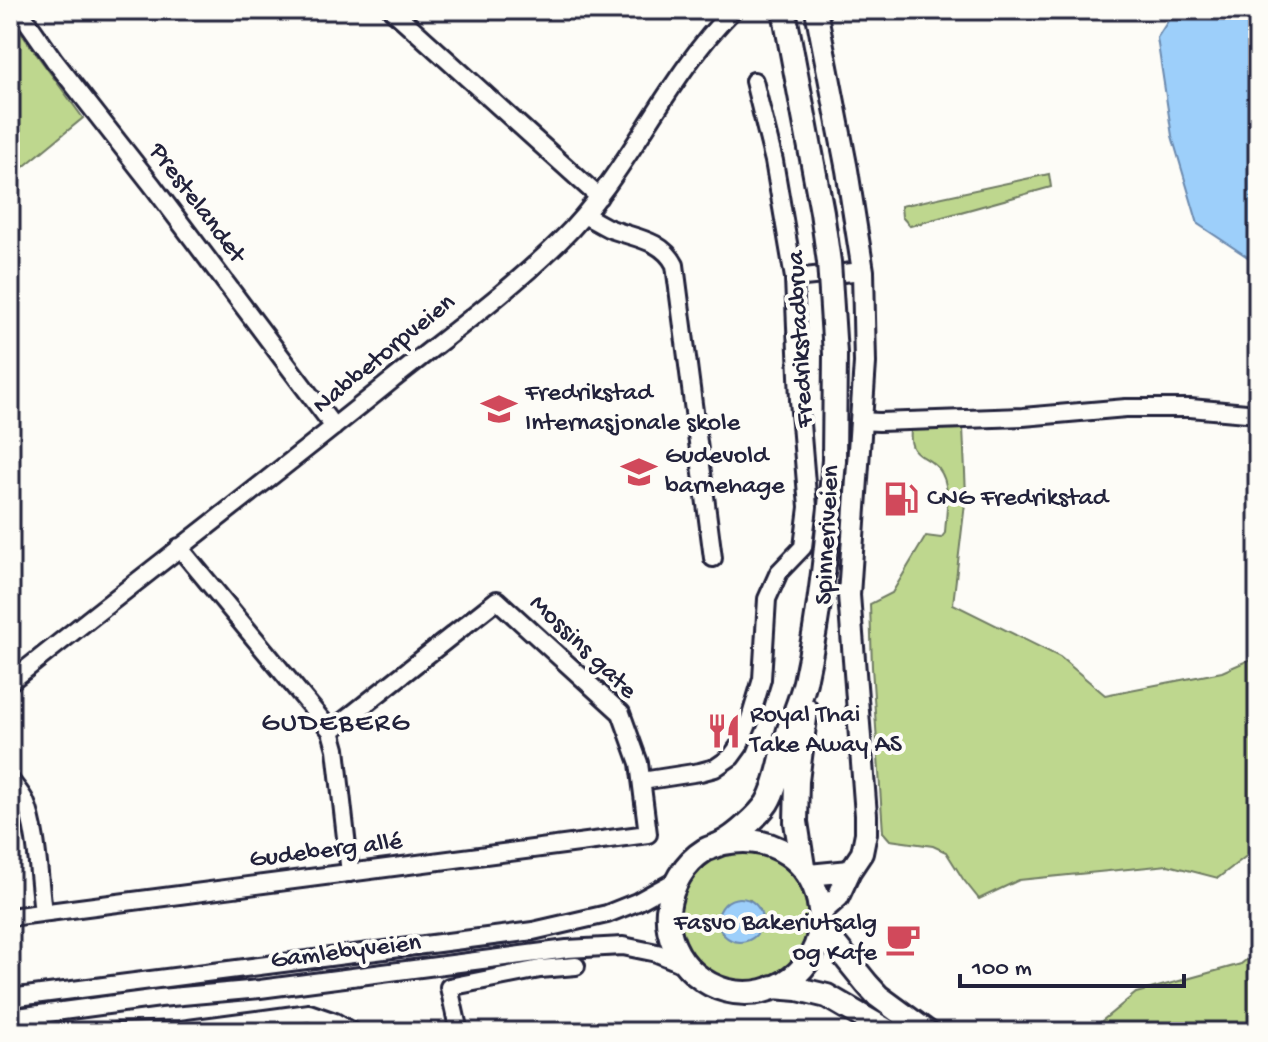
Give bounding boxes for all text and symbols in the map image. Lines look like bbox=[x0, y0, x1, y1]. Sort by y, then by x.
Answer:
street label: Prestelandet bbox=[140, 137, 253, 272]
street label: Fredrikstadbrua bbox=[782, 248, 822, 429]
street label: Nabbetorpveien bbox=[307, 288, 463, 422]
place label: Fredrikstad Internasjonale skole bbox=[524, 379, 741, 440]
school or university icon: Fredrikstad Internasjonale skole bbox=[480, 390, 518, 428]
place label: Gudevold barnehage bbox=[665, 442, 785, 503]
school or university icon: Gudevold barnehage bbox=[620, 453, 658, 491]
street label: Spinneriveien bbox=[810, 464, 848, 606]
fuel station icon: CNG Fredrikstad bbox=[882, 480, 920, 518]
place label: CNG Fredrikstad bbox=[927, 484, 1110, 515]
street label: Mossins gate bbox=[522, 589, 643, 707]
place label: Royal Thai Take Away AS bbox=[748, 701, 903, 762]
district label: GUDEBERG bbox=[261, 708, 411, 741]
restaurant icon: Royal Thai Take Away AS bbox=[705, 712, 743, 750]
street label: Gudeberg allé bbox=[248, 827, 405, 877]
place label: Fasvo Bakeriutsalg og Kafe bbox=[673, 909, 878, 970]
cafe icon: Fasvo Bakeriutsalg og Kafe bbox=[884, 920, 922, 958]
street label: Gamlebyveien bbox=[269, 928, 424, 978]
scale bar bbox=[960, 938, 1184, 988]
text: 100 m bbox=[971, 955, 1032, 984]

